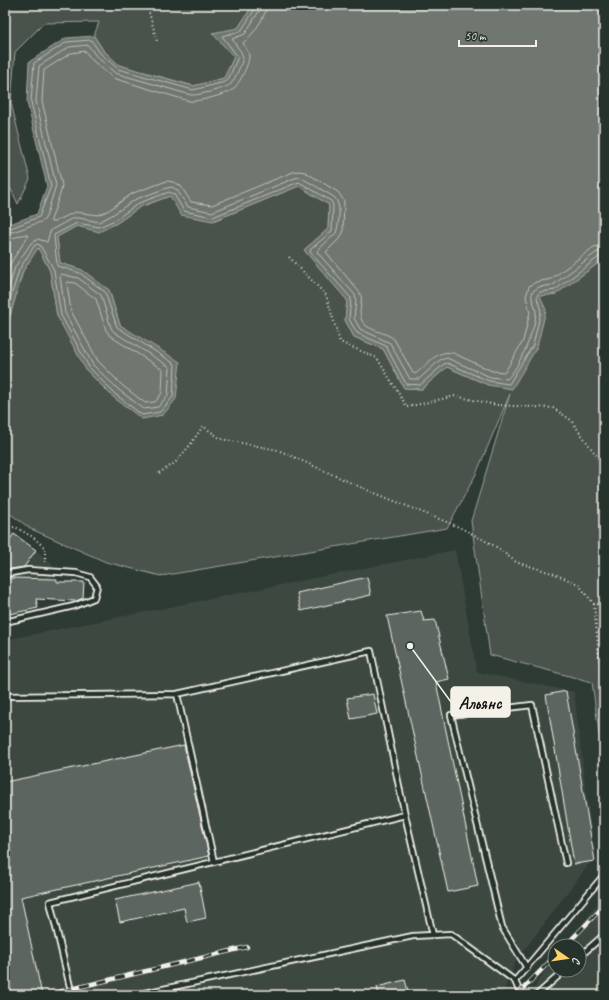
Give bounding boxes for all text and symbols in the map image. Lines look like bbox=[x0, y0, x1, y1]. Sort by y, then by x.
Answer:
scale bar bbox=[459, 22, 536, 48]
text: 50 m bbox=[465, 28, 487, 44]
callout: Альянс bbox=[451, 687, 510, 717]
text: Альянс bbox=[458, 692, 503, 714]
north arrow bbox=[547, 938, 587, 978]
text: С bbox=[569, 956, 584, 966]

